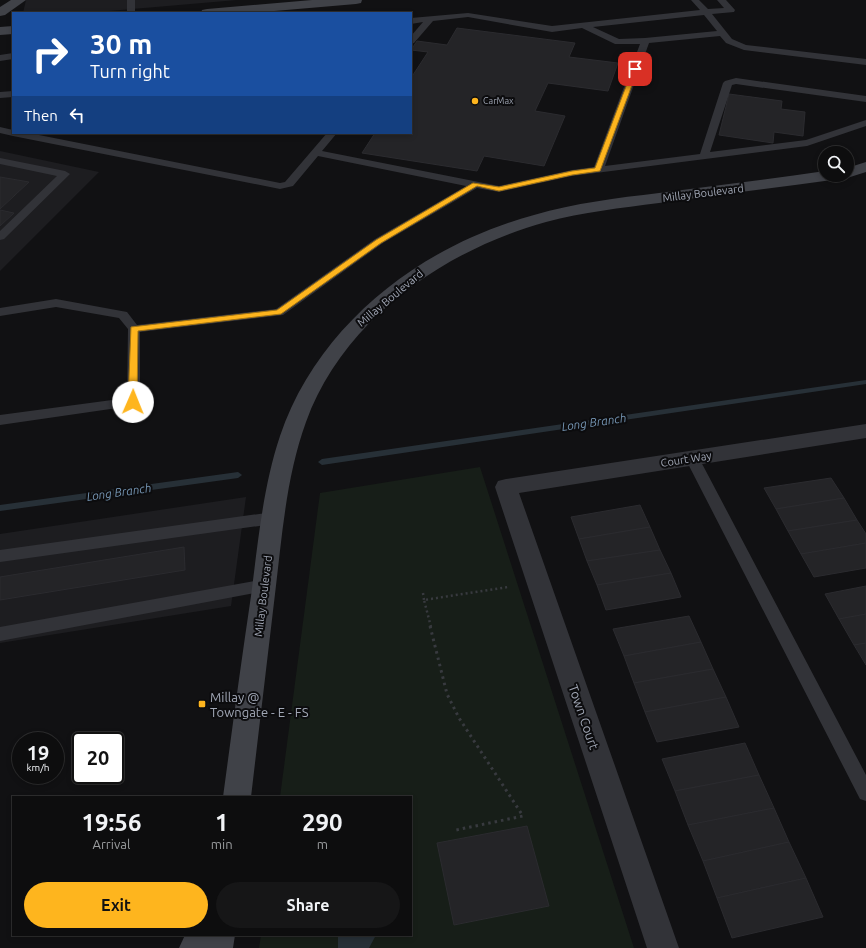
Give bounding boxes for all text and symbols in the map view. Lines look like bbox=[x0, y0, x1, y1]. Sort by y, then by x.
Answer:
icon: right bbox=[24, 28, 76, 80]
text: 30 m bbox=[90, 28, 152, 59]
pin bbox=[618, 52, 652, 86]
icon: arrive bbox=[624, 58, 646, 80]
text: Turn right bbox=[90, 61, 170, 81]
marker: CarMax bbox=[470, 96, 480, 106]
place label: CarMax bbox=[483, 96, 514, 106]
icon: left bbox=[66, 104, 88, 126]
text: Then bbox=[24, 107, 58, 124]
map controls bbox=[818, 146, 854, 182]
button: search bbox=[818, 146, 854, 182]
street label: Millay Boulevard bbox=[662, 182, 744, 204]
street label: Millay Boulevard bbox=[355, 267, 425, 329]
position arrow bbox=[112, 381, 154, 423]
water label: Long Branch bbox=[561, 411, 627, 433]
street label: Court Way bbox=[660, 449, 713, 469]
water label: Long Branch bbox=[86, 481, 152, 503]
street label: Millay Boulevard bbox=[252, 555, 274, 637]
street label: Town Court bbox=[566, 683, 602, 751]
place label: Millay @ Towngate - E - FS bbox=[210, 690, 309, 719]
marker: Millay @ Towngate - E - FS bbox=[197, 699, 207, 709]
speed limit sign: 20 bbox=[72, 732, 124, 784]
text: 19 bbox=[27, 741, 49, 764]
text: km/h bbox=[26, 762, 50, 773]
text: 19:56 bbox=[81, 809, 141, 836]
text: 1 bbox=[215, 809, 228, 836]
text: 290 bbox=[302, 809, 343, 836]
text: Arrival bbox=[92, 837, 130, 851]
text: min bbox=[211, 837, 233, 851]
text: m bbox=[317, 837, 328, 851]
button: Exit bbox=[24, 882, 208, 928]
button: Share bbox=[216, 882, 400, 928]

